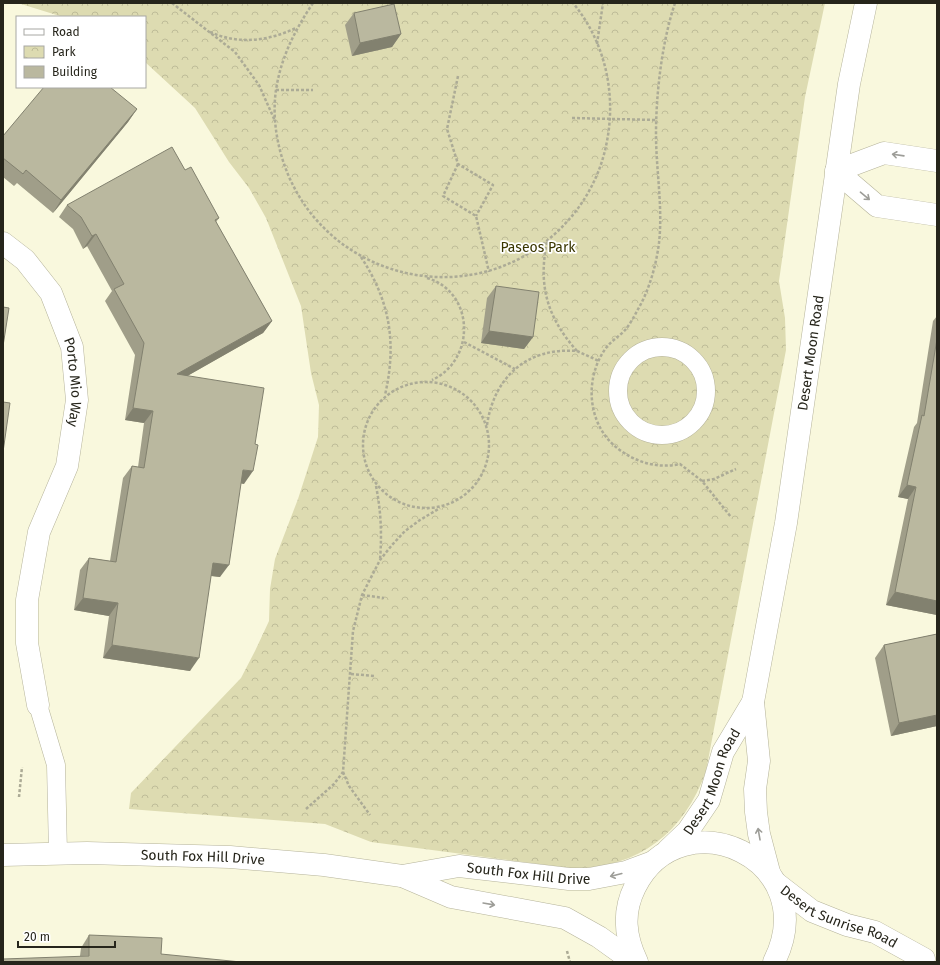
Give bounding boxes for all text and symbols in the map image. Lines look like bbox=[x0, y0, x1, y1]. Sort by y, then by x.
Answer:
legend bbox=[16, 16, 146, 88]
text: Road bbox=[52, 25, 80, 39]
text: Park bbox=[52, 45, 76, 59]
text: Building bbox=[52, 65, 98, 79]
one-way arrow bbox=[892, 151, 905, 159]
one-way arrow bbox=[860, 192, 871, 201]
park label: Paseos Park bbox=[501, 239, 576, 256]
street label: Desert Moon Road bbox=[794, 294, 828, 412]
street label: Porto Mio Way bbox=[60, 335, 85, 428]
street label: Desert Moon Road bbox=[680, 725, 744, 838]
one-way arrow bbox=[755, 828, 763, 841]
street label: South Fox Hill Drive bbox=[141, 847, 266, 869]
street label: South Fox Hill Drive bbox=[466, 859, 590, 888]
one-way arrow bbox=[610, 872, 623, 879]
street label: Desert Sunrise Road bbox=[777, 882, 900, 952]
one-way arrow bbox=[482, 900, 495, 908]
scale bar bbox=[18, 923, 115, 949]
text: 20 m bbox=[24, 930, 50, 944]

